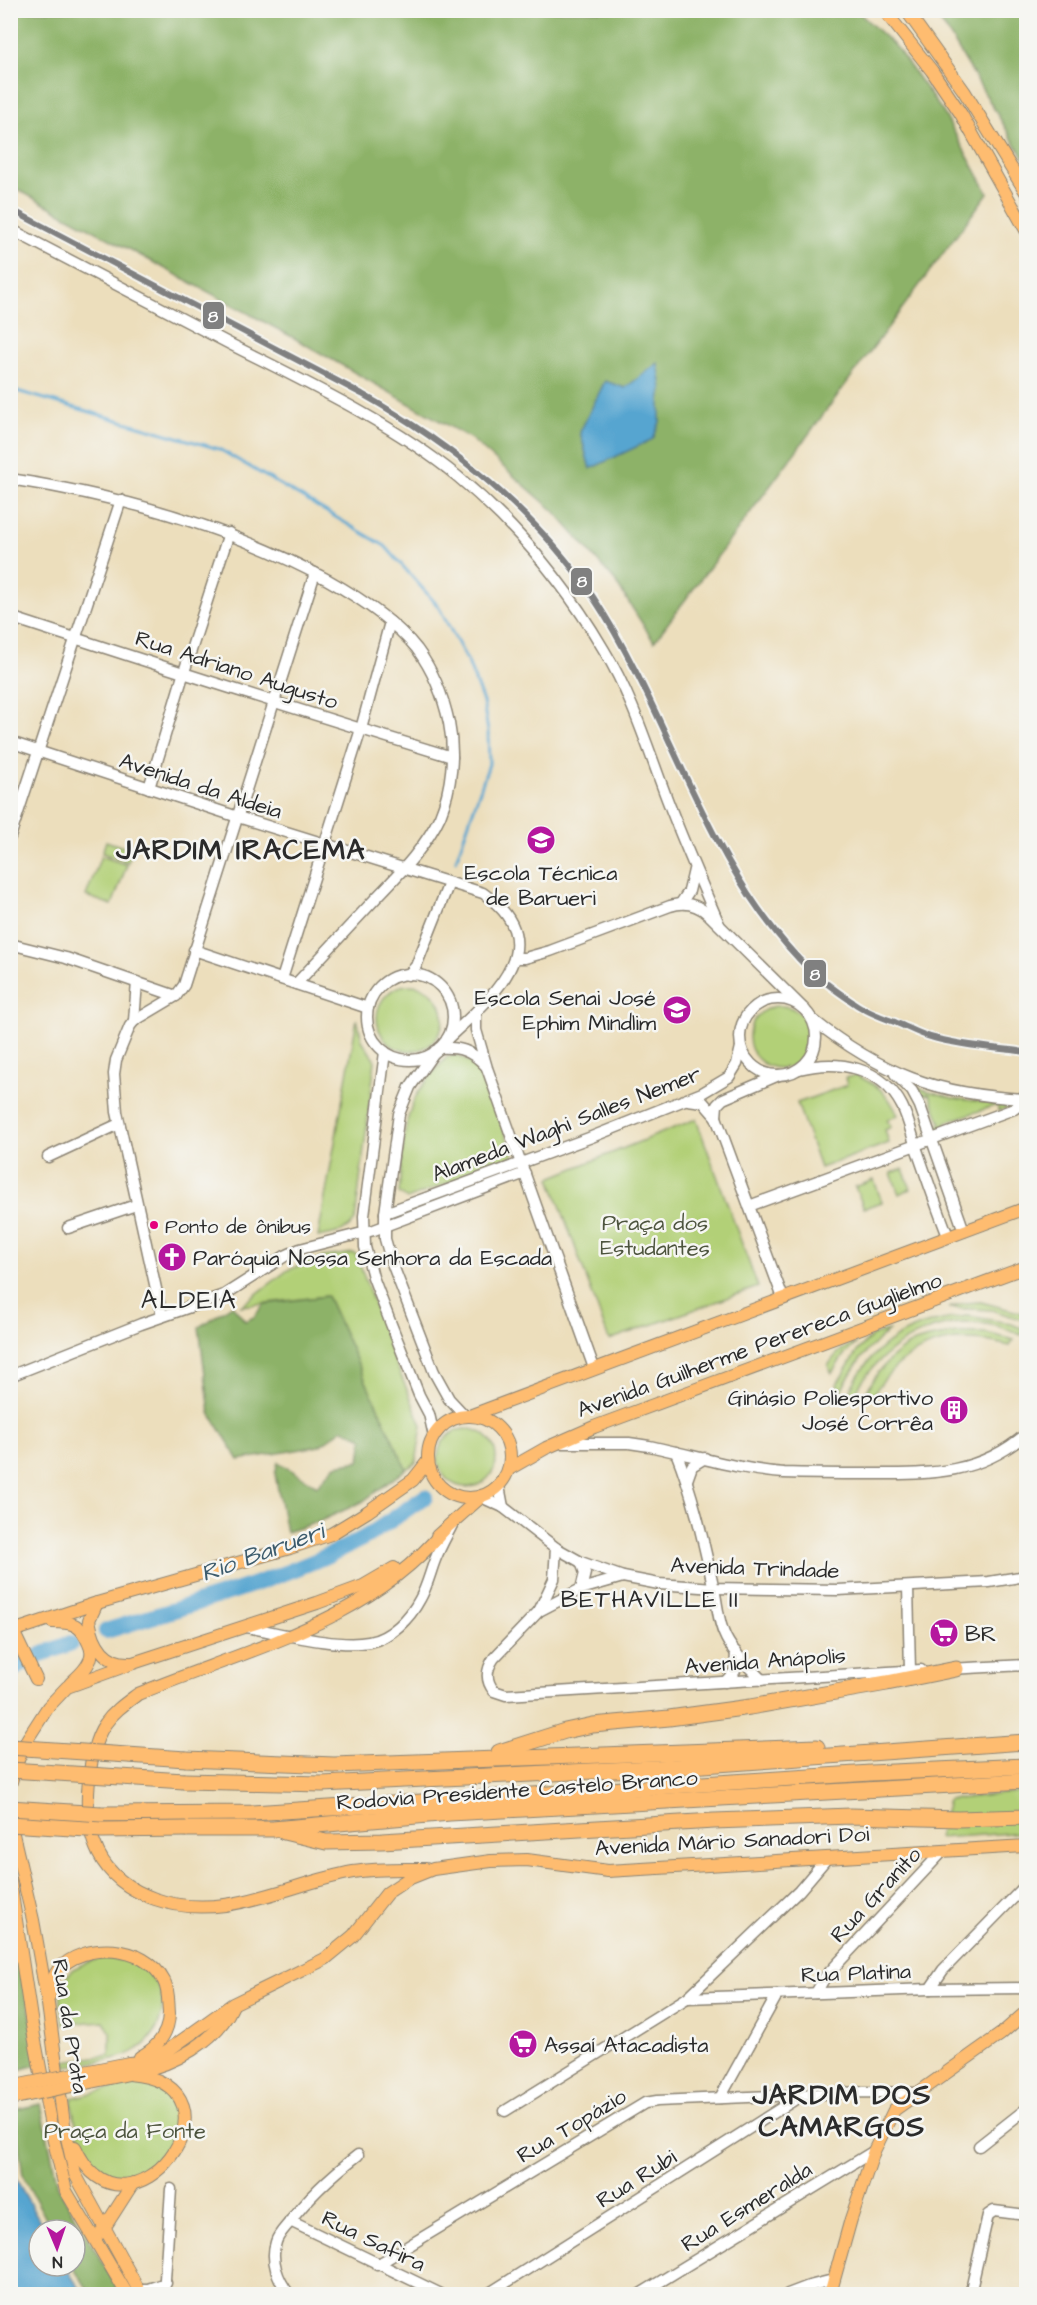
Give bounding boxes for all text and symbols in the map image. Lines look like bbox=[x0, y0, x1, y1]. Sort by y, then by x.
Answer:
line badge: 8 bbox=[202, 301, 225, 330]
text: 8 bbox=[208, 306, 219, 328]
line badge: 8 bbox=[570, 567, 593, 596]
text: 8 bbox=[577, 571, 588, 593]
street label: Rua Adriano Augusto bbox=[131, 623, 342, 719]
street label: Avenida da Aldeia bbox=[115, 745, 286, 827]
school or university icon: Escola Técnica de Barueri bbox=[525, 824, 557, 856]
district label: JARDIM IRACEMA bbox=[115, 831, 366, 870]
place label: Escola Técnica de Barueri bbox=[465, 858, 617, 914]
line badge: 8 bbox=[803, 959, 827, 988]
text: 8 bbox=[810, 964, 821, 986]
place label: Escola Senai José Ephim Mindlim bbox=[475, 983, 656, 1039]
school or university icon: Escola Senai José Ephim Mindlim bbox=[661, 994, 693, 1026]
street label: Alameda Waghi Salles Nemer bbox=[427, 1059, 706, 1191]
park label: Praça dos Estudantes bbox=[600, 1208, 710, 1264]
place label: Ponto de ônibus bbox=[165, 1213, 311, 1241]
marker: Ponto de ônibus bbox=[148, 1219, 160, 1231]
church icon: Paróquia Nossa Senhora da Escada bbox=[156, 1241, 188, 1273]
place label: Paróquia Nossa Senhora da Escada bbox=[193, 1243, 552, 1274]
street label: Avenida Guilherme Perereca Guglielmo bbox=[573, 1265, 947, 1427]
district label: ALDEIA bbox=[141, 1282, 237, 1318]
place label: Ginásio Poliesportivo José Corrêa bbox=[728, 1383, 934, 1439]
building icon: Ginásio Poliesportivo José Corrêa bbox=[938, 1394, 970, 1426]
water label: Rio Barueri bbox=[196, 1514, 332, 1591]
street label: Avenida Trindade bbox=[670, 1550, 840, 1587]
district label: BETHAVILLE II bbox=[561, 1583, 739, 1617]
supermarket icon: BR bbox=[928, 1617, 960, 1649]
place label: BR bbox=[965, 1619, 996, 1650]
street label: Avenida Anápolis bbox=[683, 1640, 847, 1683]
street label: Rodovia Presidente Castelo Branco bbox=[335, 1762, 699, 1819]
street label: Avenida Mário Sanadori Doi bbox=[594, 1819, 870, 1864]
street label: Rua Granito bbox=[823, 1840, 929, 1950]
street label: Rua Platina bbox=[801, 1956, 912, 1991]
street label: Rua da Prata bbox=[44, 1957, 95, 2096]
supermarket icon: Assaí Atacadista bbox=[507, 2028, 539, 2060]
place label: Assaí Atacadista bbox=[544, 2030, 709, 2061]
district label: JARDIM DOS CAMARGOS bbox=[751, 2076, 932, 2147]
street label: Rua Topázio bbox=[511, 2081, 633, 2171]
park label: Praça da Fonte bbox=[44, 2116, 206, 2147]
street label: Rua Rubi bbox=[591, 2142, 683, 2216]
street label: Rua Esmeralda bbox=[675, 2155, 818, 2260]
street label: Rua Safira bbox=[316, 2203, 430, 2280]
north arrow bbox=[27, 2218, 87, 2278]
text: N bbox=[52, 2251, 63, 2273]

